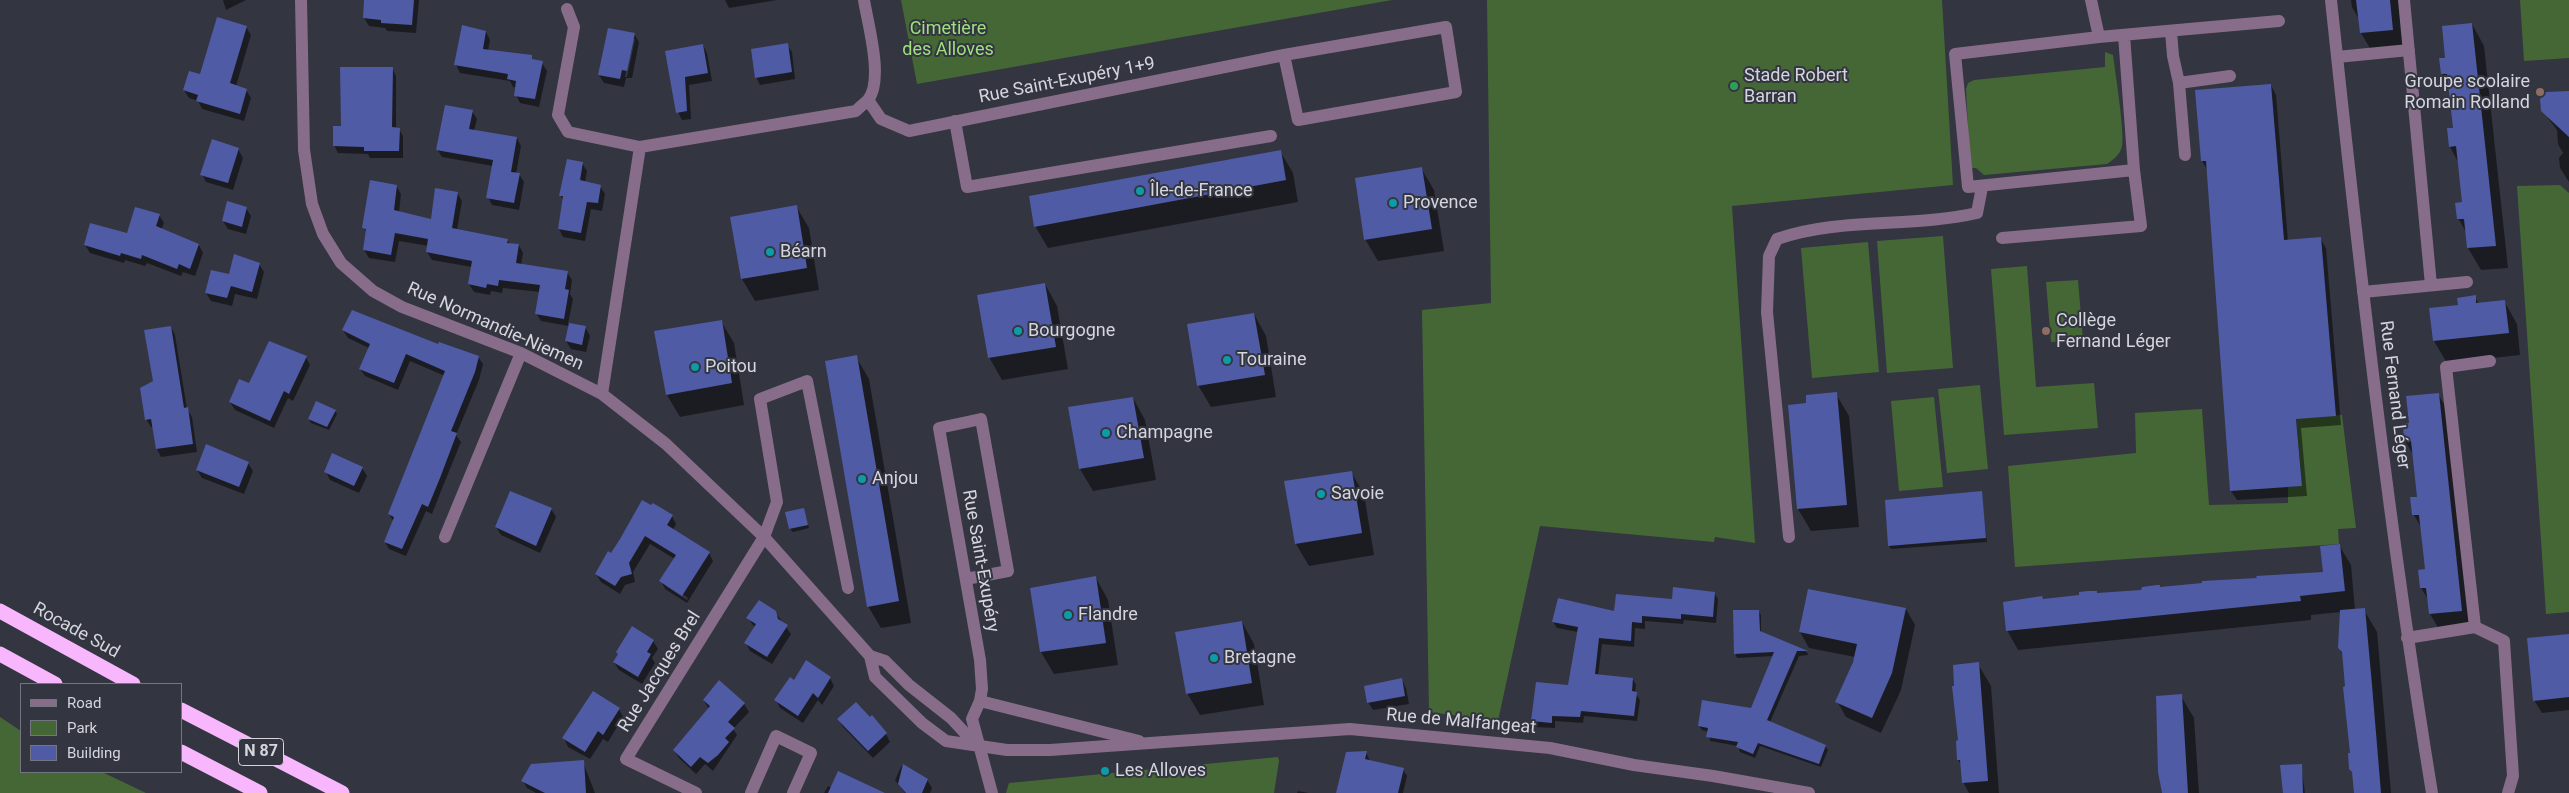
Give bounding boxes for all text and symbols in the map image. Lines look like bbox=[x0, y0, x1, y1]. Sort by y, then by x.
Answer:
park label: Cimetière des Alloves bbox=[902, 18, 994, 60]
street label: Rue Saint-Exupéry 1+9 bbox=[977, 53, 1157, 109]
place label: Stade Robert Barran bbox=[1744, 65, 1848, 108]
place label: Groupe scolaire Romain Rolland bbox=[2404, 71, 2530, 114]
marker: Stade Robert Barran bbox=[1728, 80, 1740, 92]
marker: Groupe scolaire Romain Rolland bbox=[2534, 86, 2546, 98]
place label: Île-de-France bbox=[1150, 180, 1253, 202]
marker: Île-de-France bbox=[1134, 185, 1146, 197]
place label: Provence bbox=[1403, 192, 1477, 214]
marker: Provence bbox=[1387, 197, 1399, 209]
place label: Béarn bbox=[780, 241, 827, 263]
marker: Béarn bbox=[764, 246, 776, 258]
street label: Rue Normandie-Niemen bbox=[403, 278, 587, 376]
place label: Collège Fernand Léger bbox=[2056, 310, 2171, 352]
street label: Rue Fernand Léger bbox=[2374, 319, 2414, 471]
place label: Bourgogne bbox=[1028, 320, 1115, 342]
marker: Bourgogne bbox=[1012, 325, 1024, 337]
marker: Collège Fernand Léger bbox=[2040, 325, 2052, 337]
place label: Touraine bbox=[1237, 349, 1306, 371]
marker: Touraine bbox=[1221, 354, 1233, 366]
place label: Poitou bbox=[705, 356, 757, 378]
marker: Poitou bbox=[689, 361, 701, 373]
place label: Champagne bbox=[1116, 422, 1213, 444]
marker: Champagne bbox=[1100, 427, 1112, 439]
place label: Anjou bbox=[872, 468, 918, 490]
marker: Anjou bbox=[856, 473, 868, 485]
place label: Savoie bbox=[1331, 483, 1384, 505]
street label: Rue Saint-Exupéry bbox=[957, 488, 1003, 634]
marker: Savoie bbox=[1315, 488, 1327, 500]
street label: Rocade Sud bbox=[29, 598, 123, 664]
place label: Flandre bbox=[1078, 604, 1138, 626]
street label: Rue Jacques Brel bbox=[614, 607, 706, 737]
marker: Flandre bbox=[1062, 609, 1074, 621]
place label: Bretagne bbox=[1224, 647, 1296, 669]
marker: Bretagne bbox=[1208, 652, 1220, 664]
legend bbox=[20, 683, 182, 773]
text: Road bbox=[67, 694, 101, 712]
street label: Rue de Malfangeat bbox=[1385, 705, 1537, 739]
text: Park bbox=[67, 719, 97, 737]
road number: N 87 bbox=[238, 739, 284, 766]
text: Building bbox=[67, 744, 121, 762]
place label: Les Alloves bbox=[1115, 760, 1206, 782]
marker: Les Alloves bbox=[1099, 765, 1111, 777]

